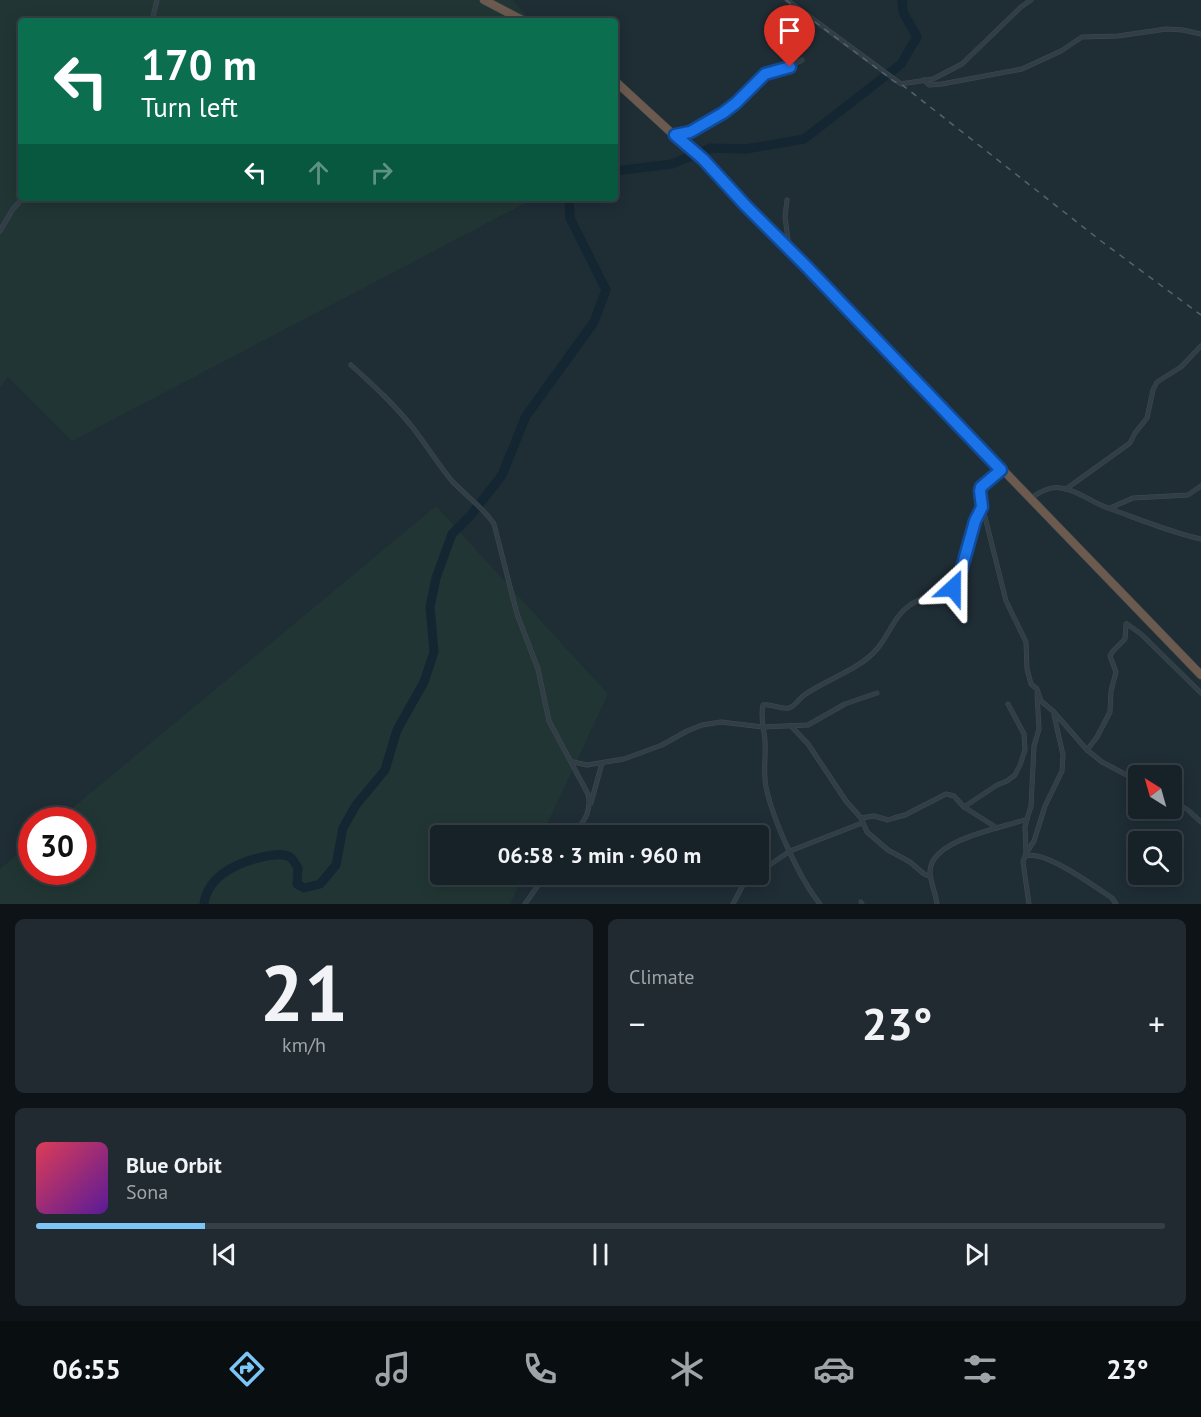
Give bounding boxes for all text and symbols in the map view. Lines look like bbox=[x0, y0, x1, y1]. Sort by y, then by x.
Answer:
pin bbox=[764, 5, 815, 67]
icon: arrive bbox=[773, 14, 806, 47]
text: 170 m bbox=[141, 37, 257, 92]
icon: left bbox=[42, 42, 120, 120]
text: Turn left bbox=[141, 90, 238, 124]
icon: left bbox=[239, 156, 272, 189]
icon: ahead bbox=[302, 156, 335, 189]
icon: right bbox=[365, 156, 398, 189]
position arrow bbox=[921, 556, 985, 620]
north arrow bbox=[1128, 765, 1182, 819]
map controls bbox=[1128, 765, 1182, 885]
speed limit sign: 30 bbox=[18, 807, 96, 885]
button: search bbox=[1128, 831, 1182, 885]
text: 06:58 · 3 min · 960 m bbox=[498, 841, 701, 869]
text: 21 bbox=[260, 942, 348, 1043]
text: Climate bbox=[629, 964, 695, 990]
text: 23° bbox=[862, 994, 932, 1052]
text: − bbox=[629, 1002, 646, 1045]
text: + bbox=[1148, 1002, 1165, 1045]
text: km/h bbox=[282, 1032, 326, 1058]
text: Blue Orbit bbox=[126, 1151, 222, 1179]
text: Sona bbox=[126, 1179, 168, 1205]
icon: previous bbox=[208, 1238, 241, 1271]
icon: pause bbox=[584, 1238, 617, 1271]
icon: next bbox=[960, 1238, 993, 1271]
icon: directions bbox=[226, 1348, 268, 1390]
icon: music bbox=[372, 1348, 414, 1390]
icon: phone bbox=[519, 1348, 561, 1390]
icon: climate bbox=[666, 1348, 708, 1390]
icon: car bbox=[813, 1348, 855, 1390]
icon: filters bbox=[959, 1348, 1001, 1390]
text: 06:55 bbox=[52, 1352, 121, 1386]
text: 23° bbox=[1106, 1352, 1149, 1386]

